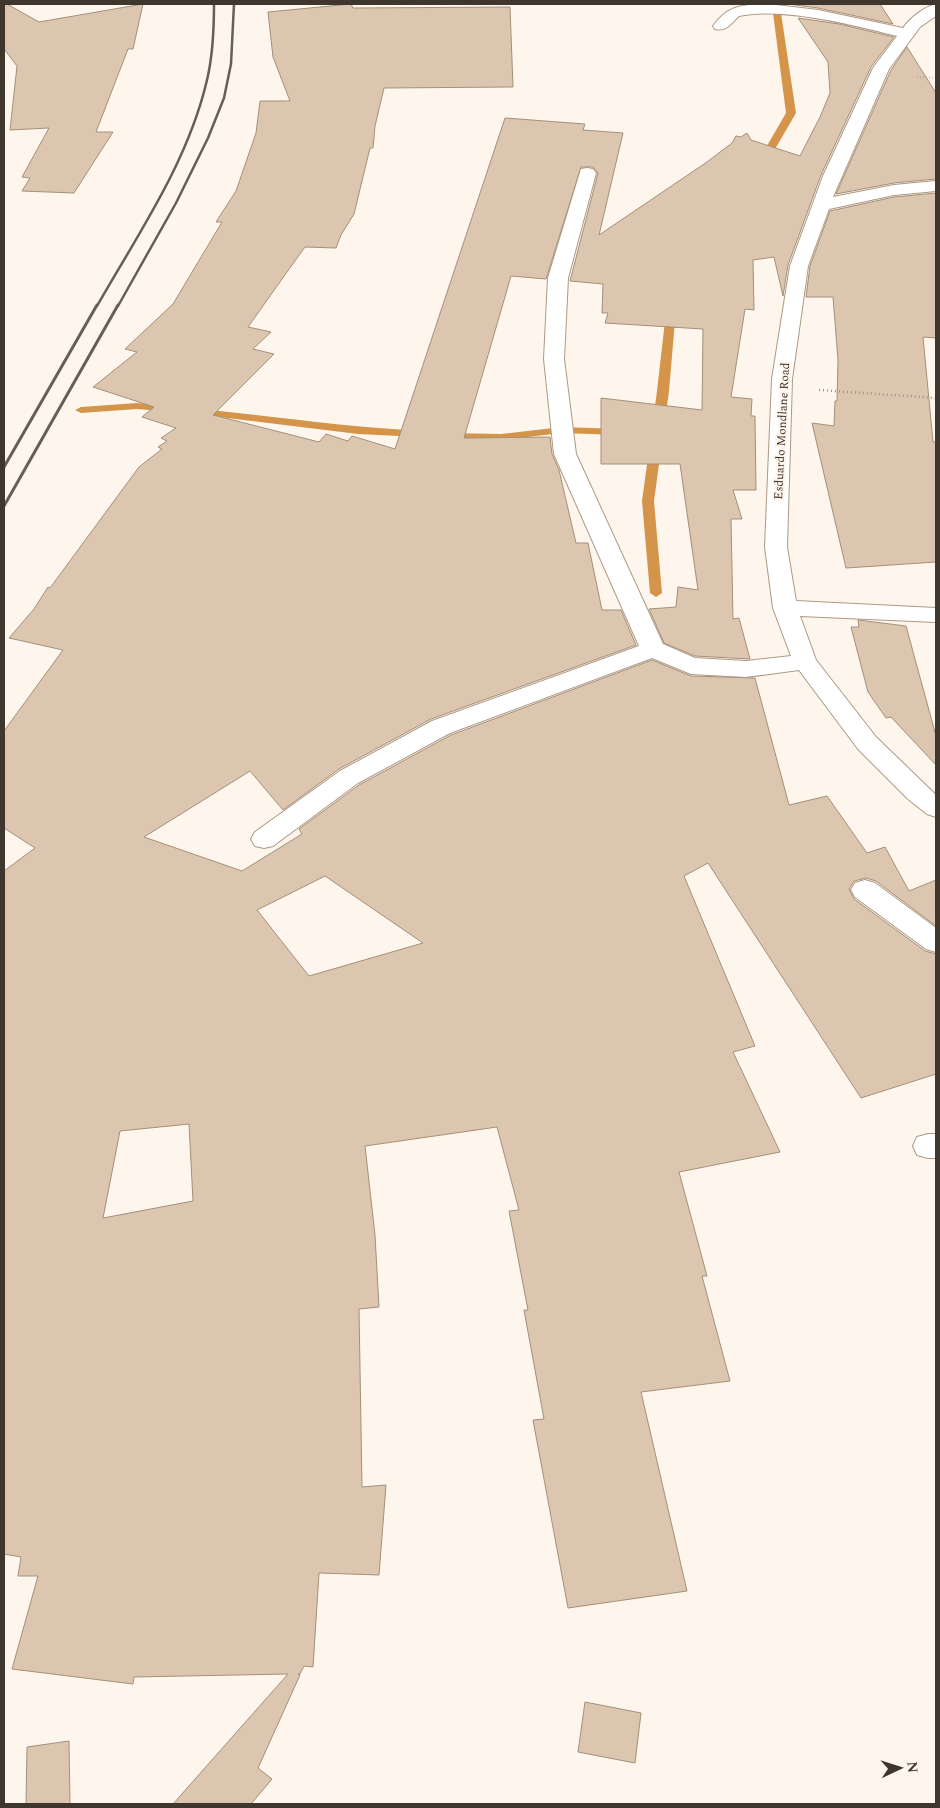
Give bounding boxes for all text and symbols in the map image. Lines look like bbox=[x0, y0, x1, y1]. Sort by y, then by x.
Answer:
street label: Esduardo Mondlane Road bbox=[769, 362, 795, 500]
north arrow bbox=[875, 1743, 925, 1793]
text: N bbox=[902, 1761, 923, 1774]

